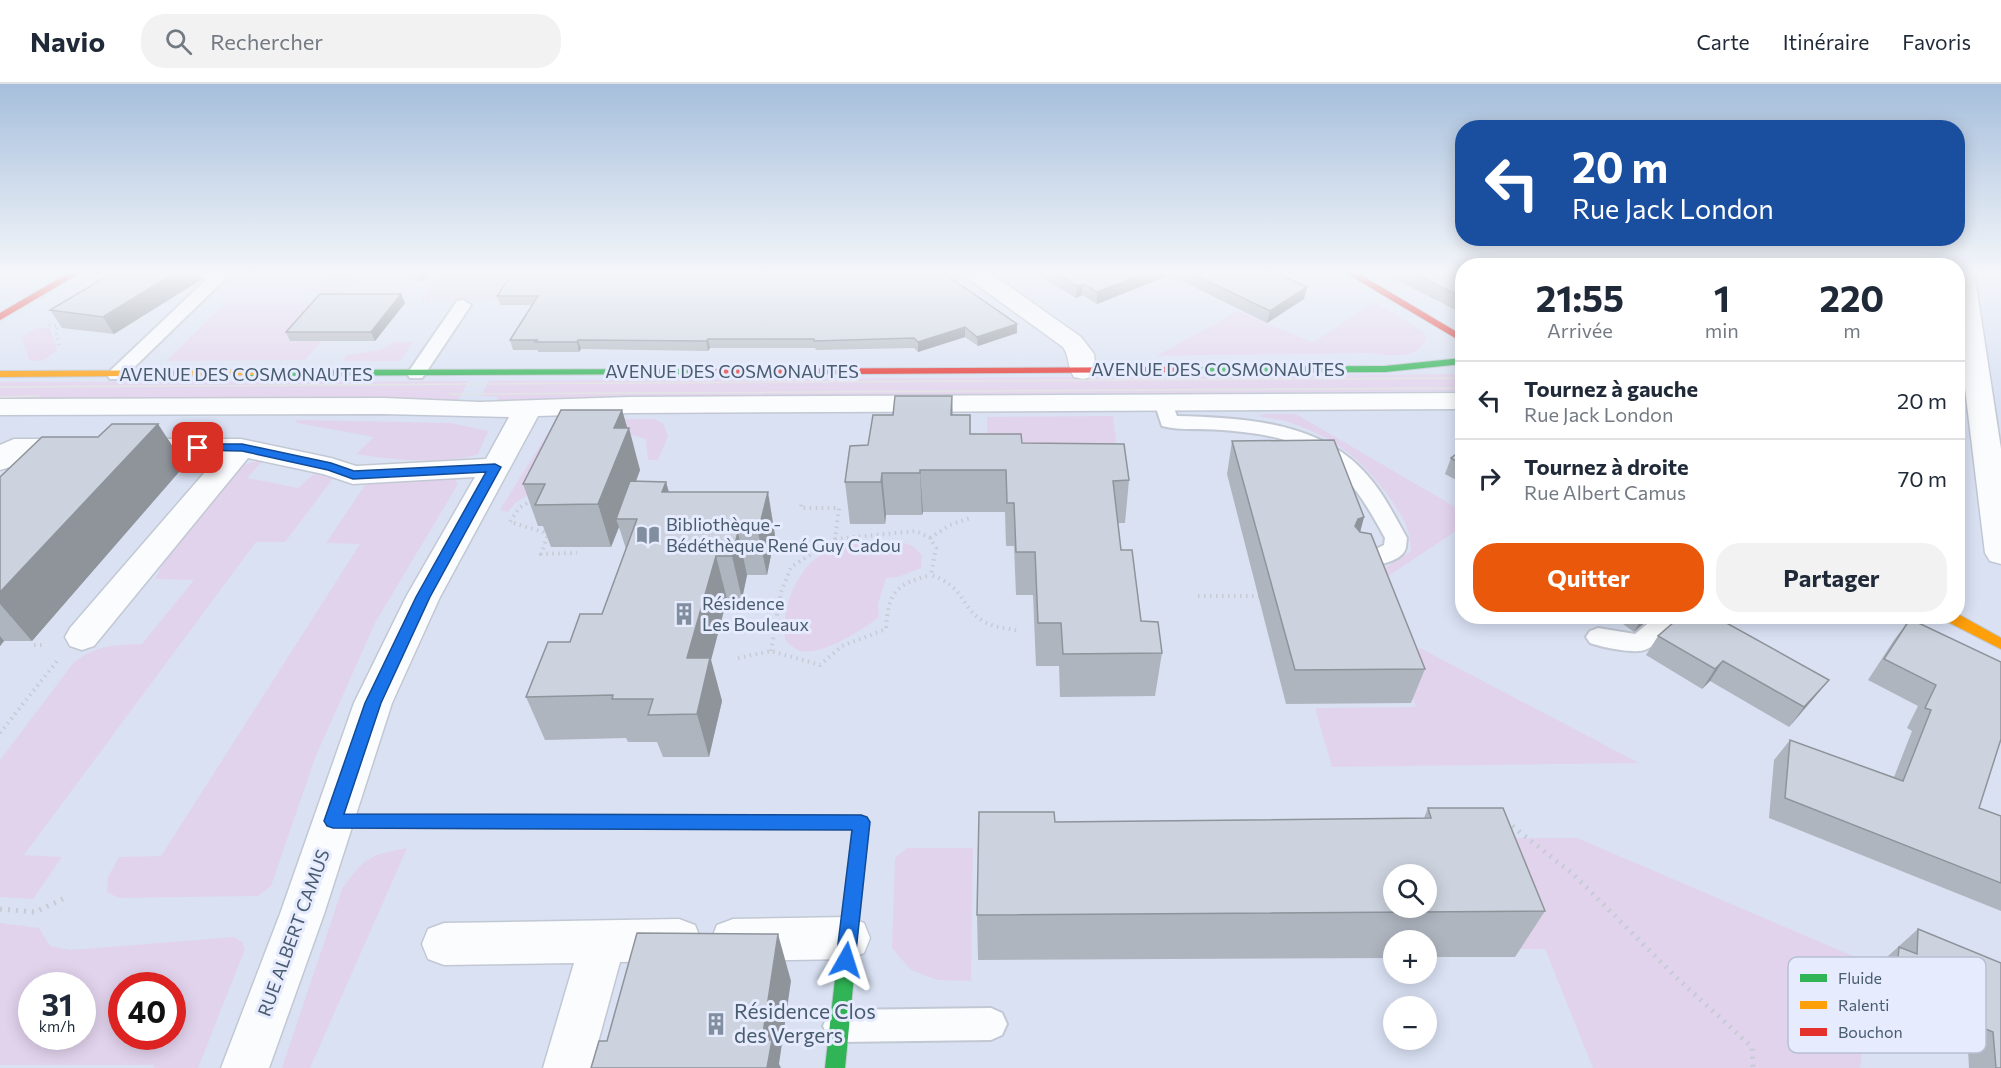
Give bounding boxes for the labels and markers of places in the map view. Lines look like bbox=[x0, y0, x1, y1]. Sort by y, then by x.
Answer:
pin bbox=[172, 422, 223, 473]
place label: Bibliothèque - Bédéthèque René Guy Cadou bbox=[666, 513, 901, 556]
library icon: Bibliothèque - Bédéthèque René Guy Cadou bbox=[635, 522, 661, 548]
place label: Résidence Les Bouleaux bbox=[702, 592, 809, 635]
building icon: Résidence Les Bouleaux bbox=[671, 601, 697, 627]
place label: Résidence Clos des Vergers bbox=[734, 998, 876, 1047]
building icon: Résidence Clos des Vergers bbox=[703, 1011, 729, 1037]

